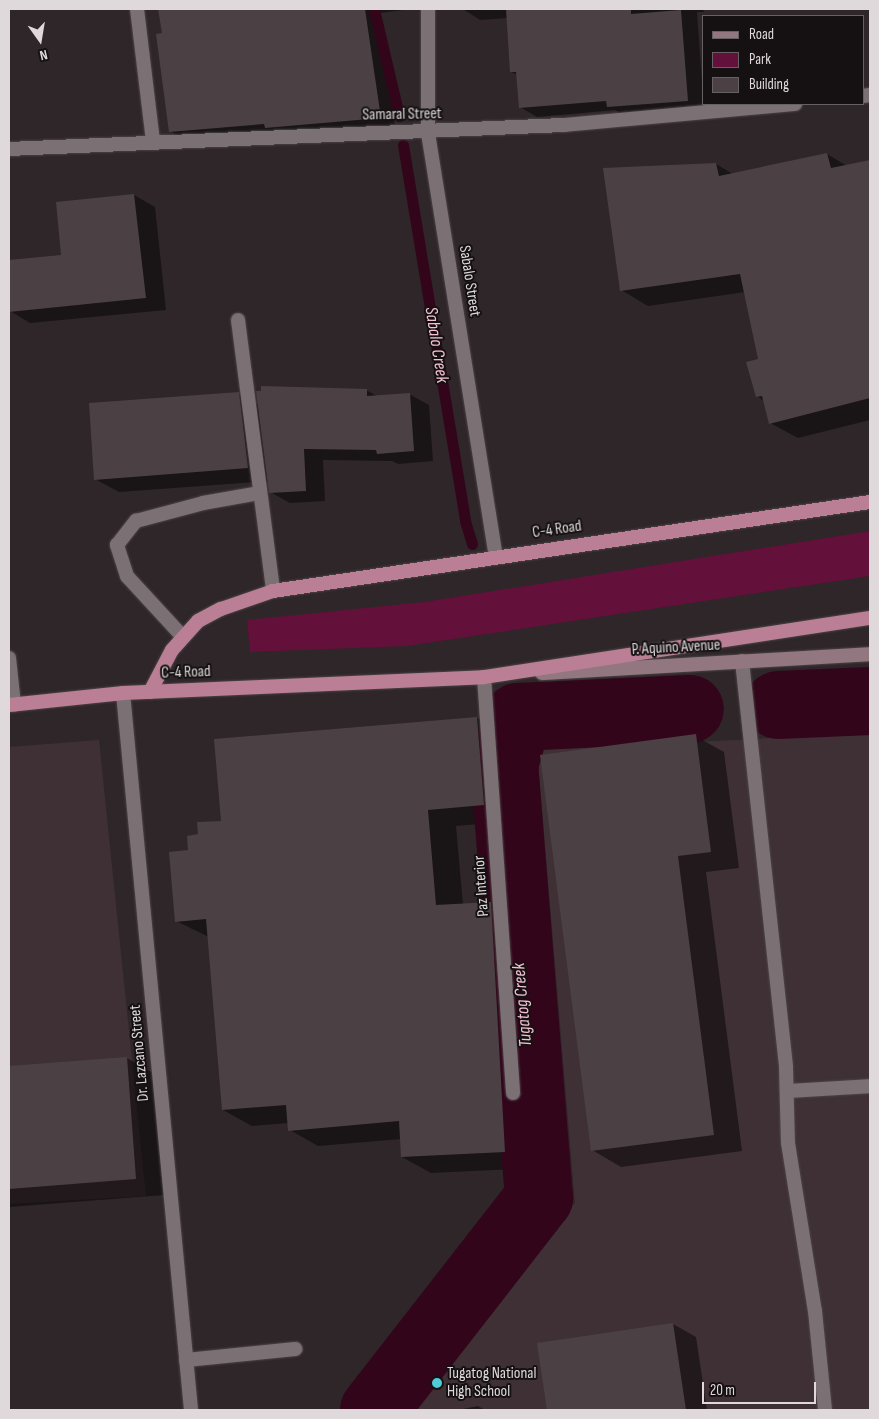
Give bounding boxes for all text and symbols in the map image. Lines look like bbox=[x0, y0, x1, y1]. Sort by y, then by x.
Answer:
north arrow bbox=[15, 15, 65, 65]
legend bbox=[702, 15, 864, 105]
text: Road bbox=[749, 25, 774, 44]
text: N bbox=[38, 46, 49, 64]
text: Park bbox=[749, 50, 771, 69]
text: Building bbox=[749, 75, 789, 94]
street label: Samaral Street bbox=[362, 105, 442, 125]
street label: Sabalo Street bbox=[454, 244, 484, 318]
water label: Sabalo Creek bbox=[419, 305, 453, 385]
street label: C-4 Road bbox=[531, 517, 583, 543]
street label: P. Aquino Avenue bbox=[631, 636, 721, 660]
street label: C-4 Road bbox=[161, 663, 211, 683]
street label: Paz Interior bbox=[470, 855, 494, 917]
water label: Tugatog Creek bbox=[509, 962, 537, 1048]
street label: Dr. Lazcano Street bbox=[126, 1004, 154, 1102]
place label: Tugatog National High School bbox=[447, 1364, 536, 1402]
scale bar bbox=[704, 1372, 818, 1404]
marker: Tugatog National High School bbox=[431, 1377, 443, 1389]
text: 20 m bbox=[710, 1381, 735, 1400]

